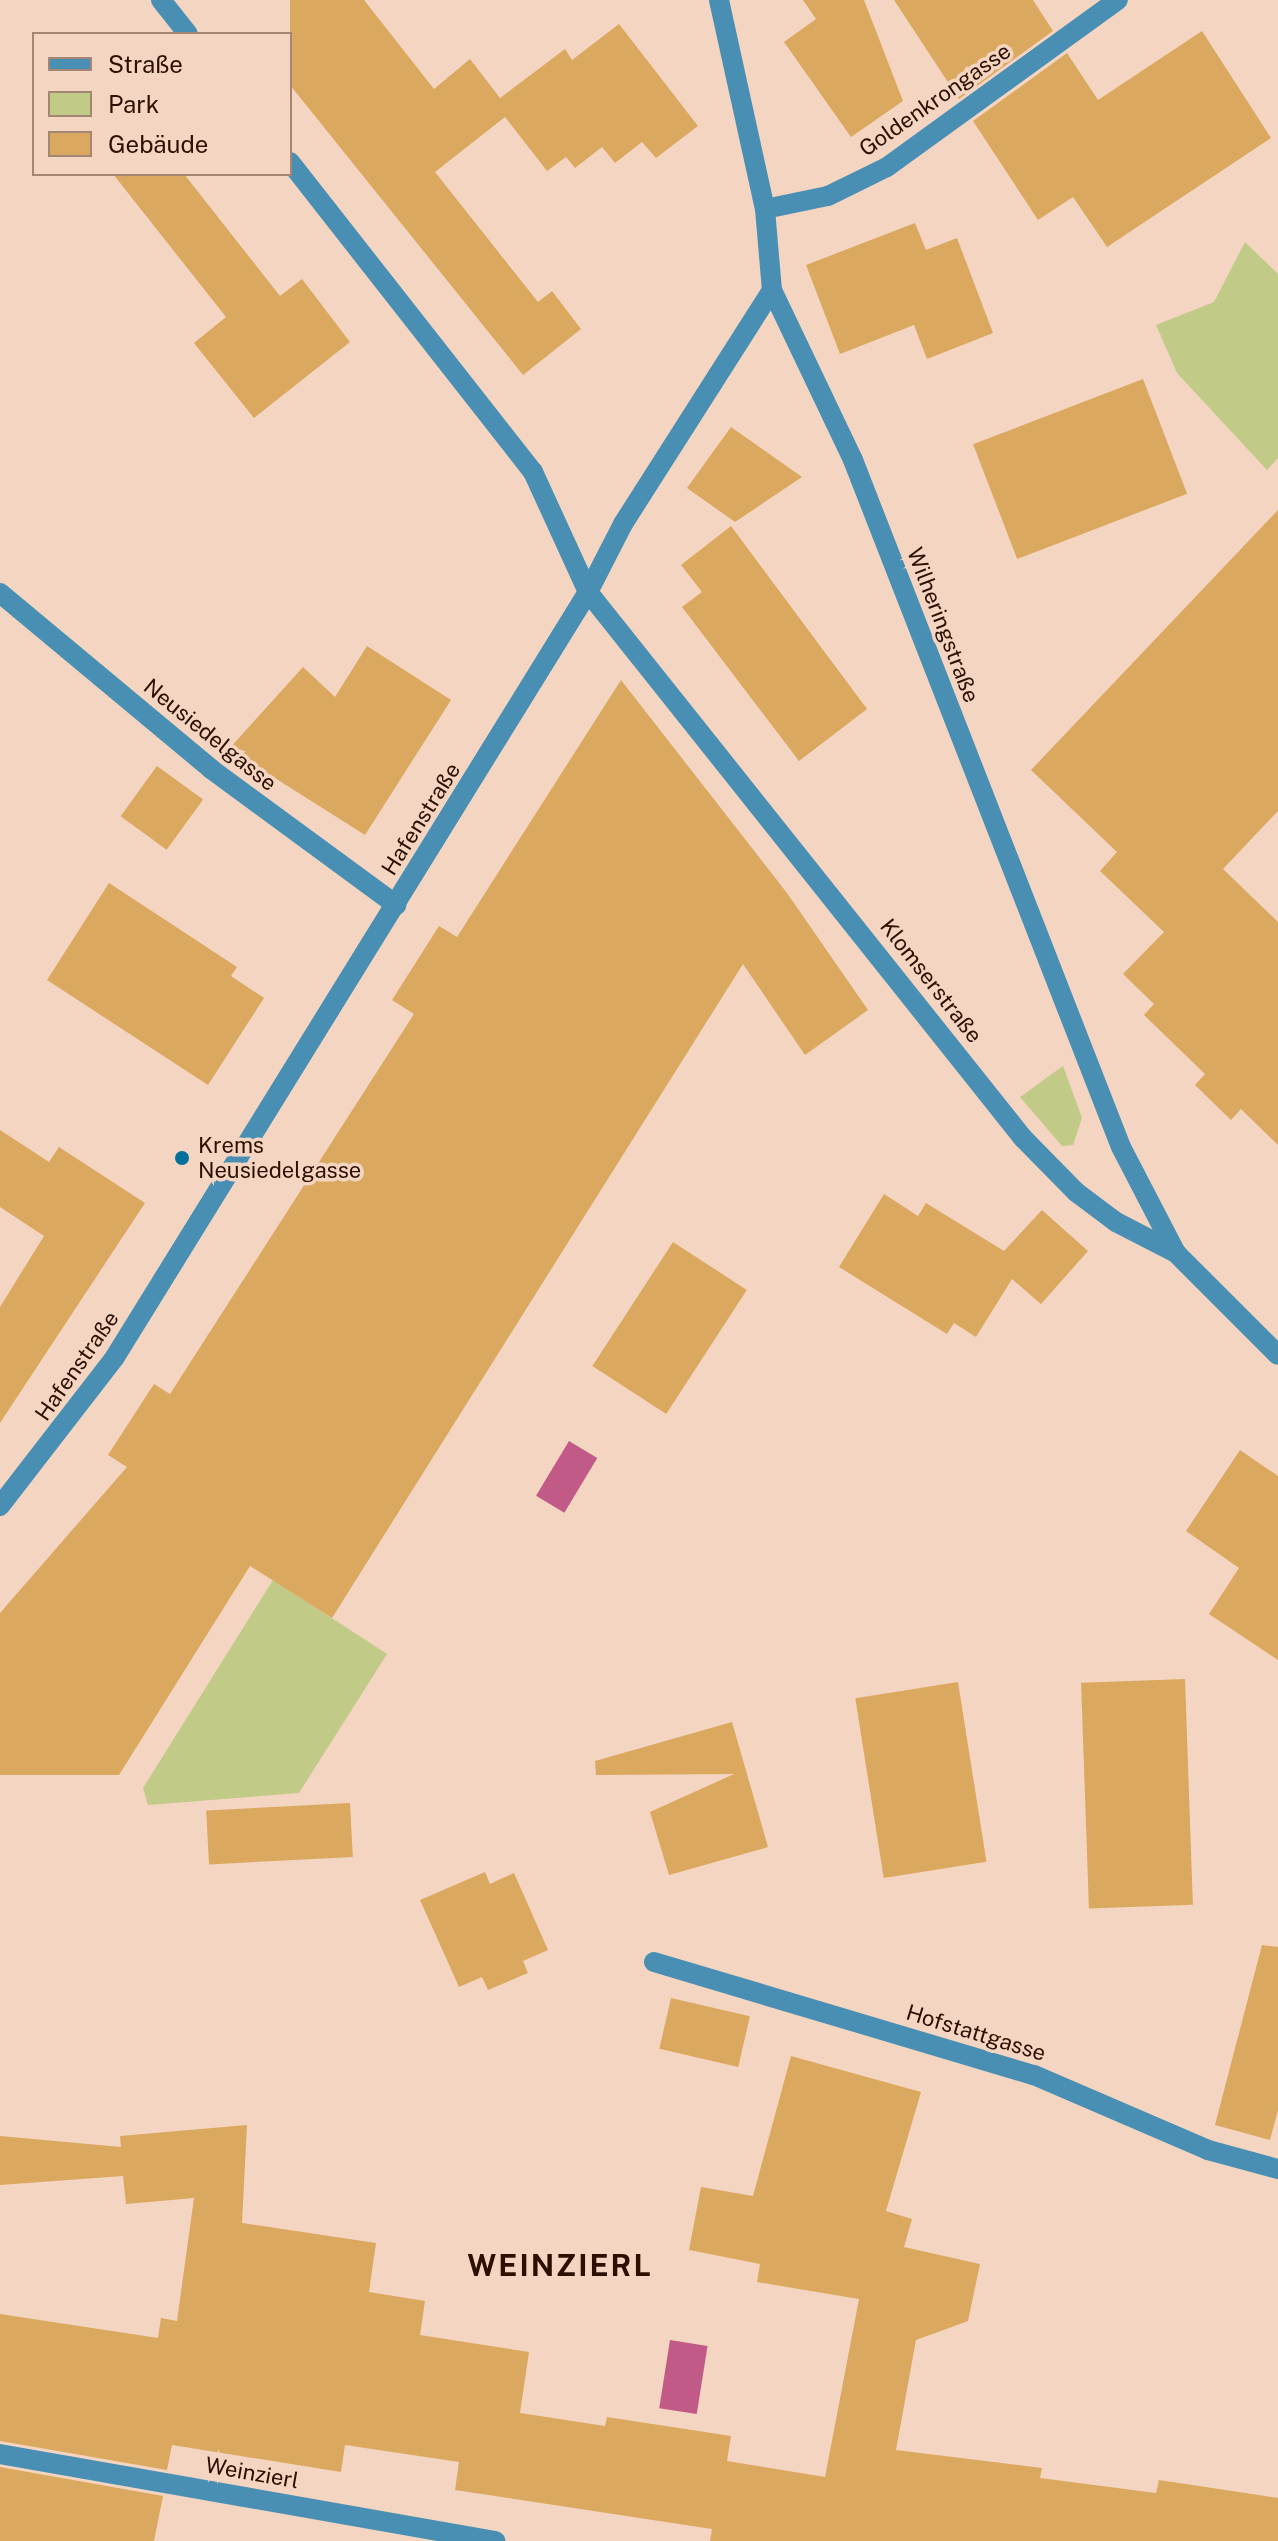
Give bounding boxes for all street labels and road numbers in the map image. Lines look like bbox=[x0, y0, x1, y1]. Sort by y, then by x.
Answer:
street label: Goldenkrongasse bbox=[854, 38, 1016, 162]
street label: Wilheringstraße bbox=[901, 544, 985, 706]
street label: Neusiedelgasse bbox=[138, 673, 282, 797]
street label: Hafenstraße bbox=[376, 758, 466, 880]
street label: Klomserstraße bbox=[874, 914, 988, 1048]
street label: Hafenstraße bbox=[30, 1306, 124, 1426]
street label: Hofstattgasse bbox=[903, 1999, 1049, 2067]
street label: Weinzierl bbox=[203, 2452, 301, 2494]

